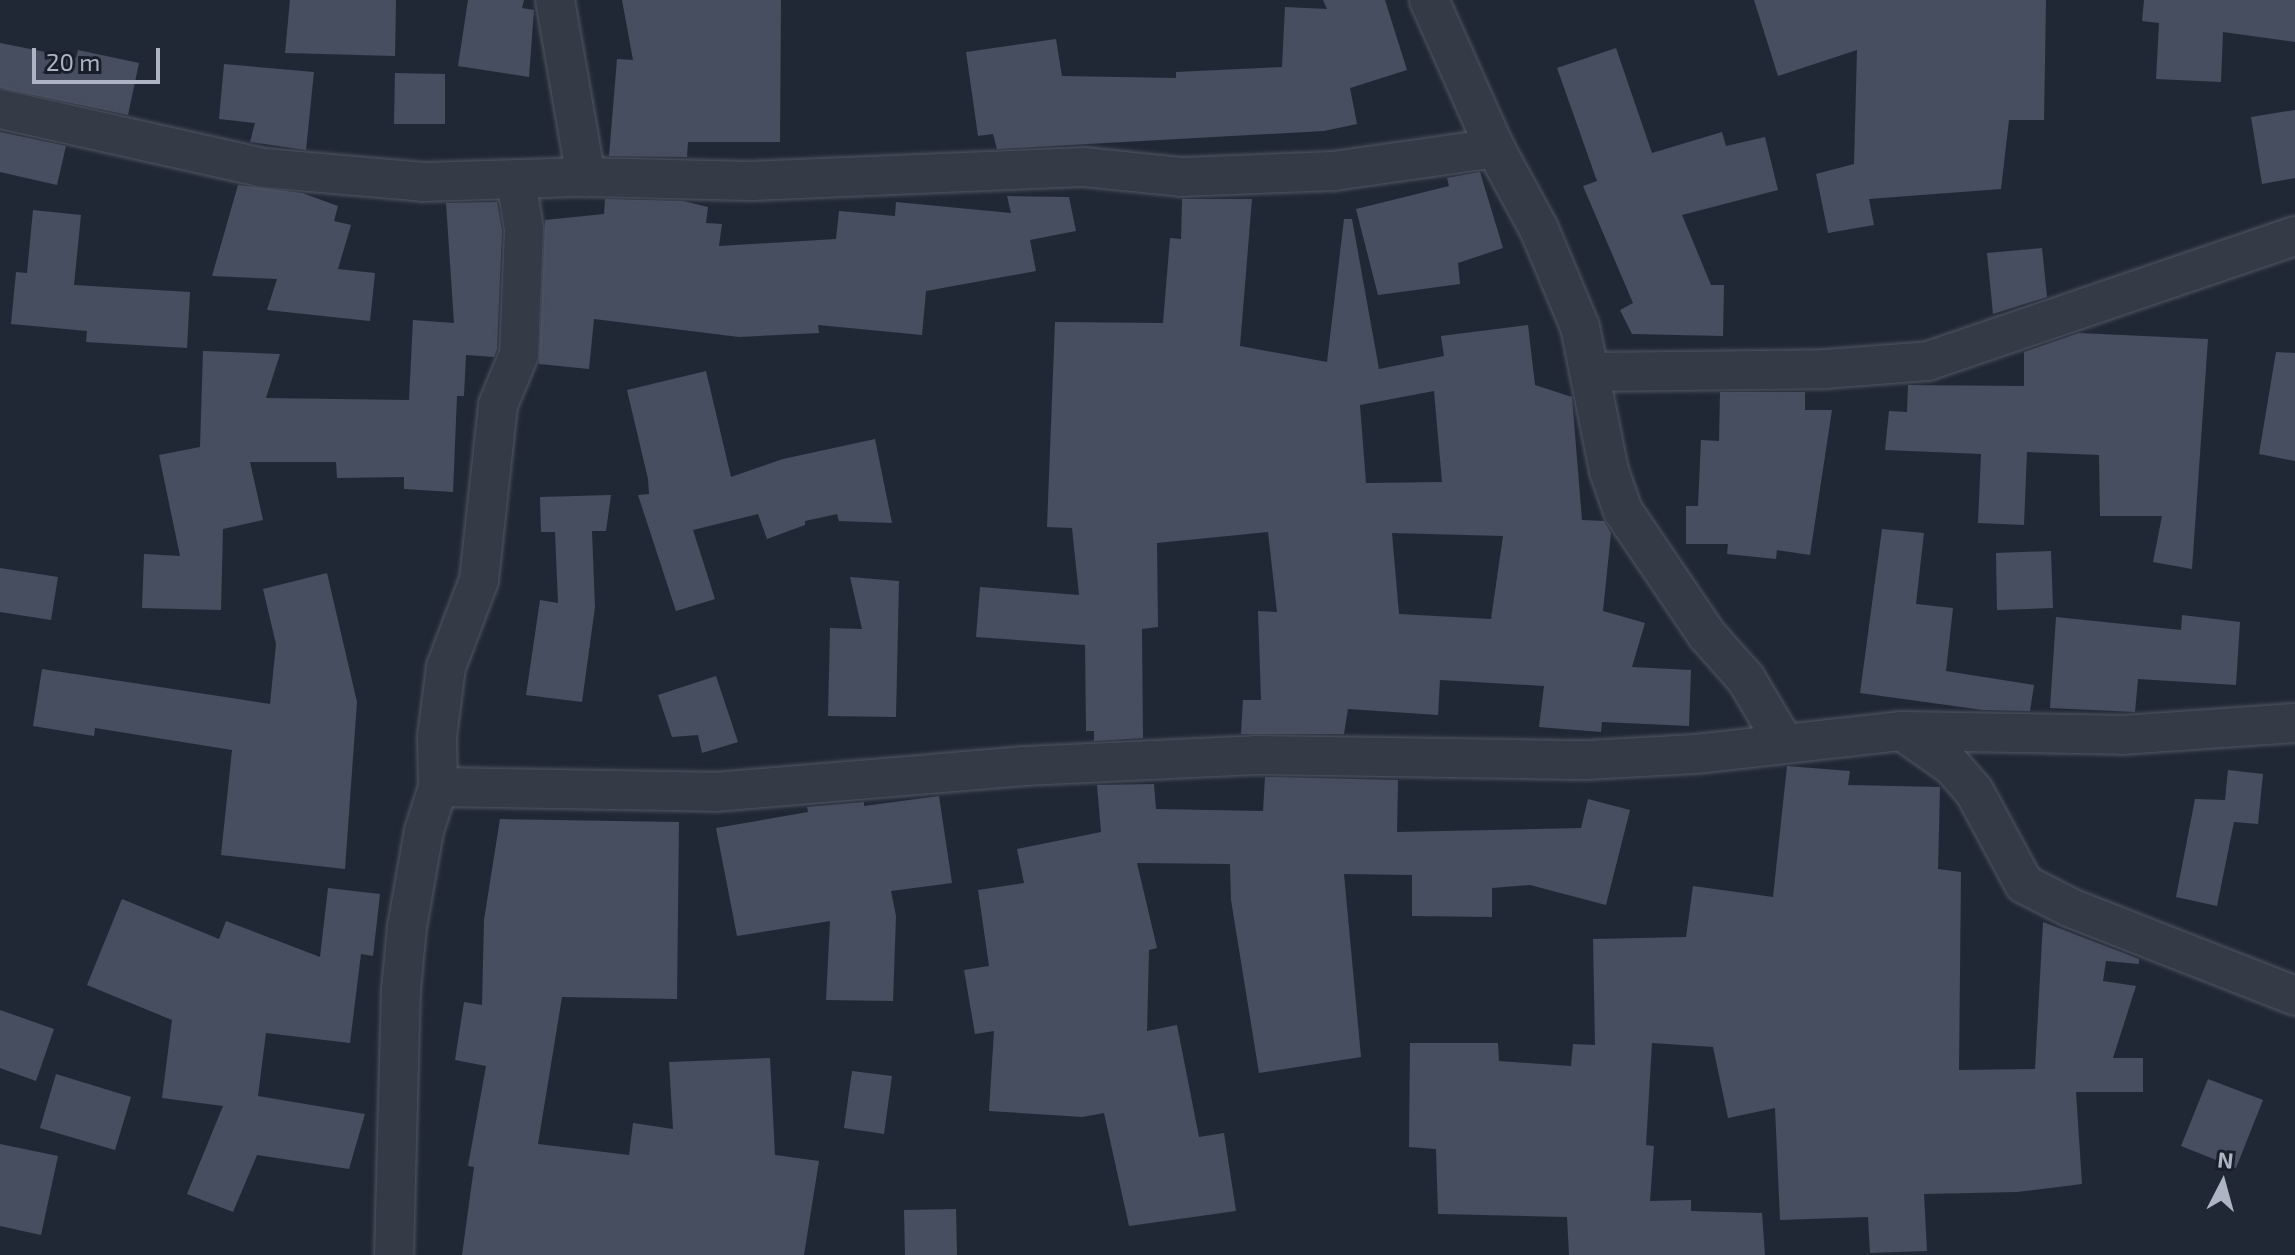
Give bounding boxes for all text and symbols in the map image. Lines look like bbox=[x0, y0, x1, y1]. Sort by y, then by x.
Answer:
scale bar bbox=[36, 32, 164, 82]
text: 20 m bbox=[46, 47, 100, 76]
north arrow bbox=[2183, 1143, 2263, 1223]
text: N bbox=[2216, 1145, 2235, 1173]

